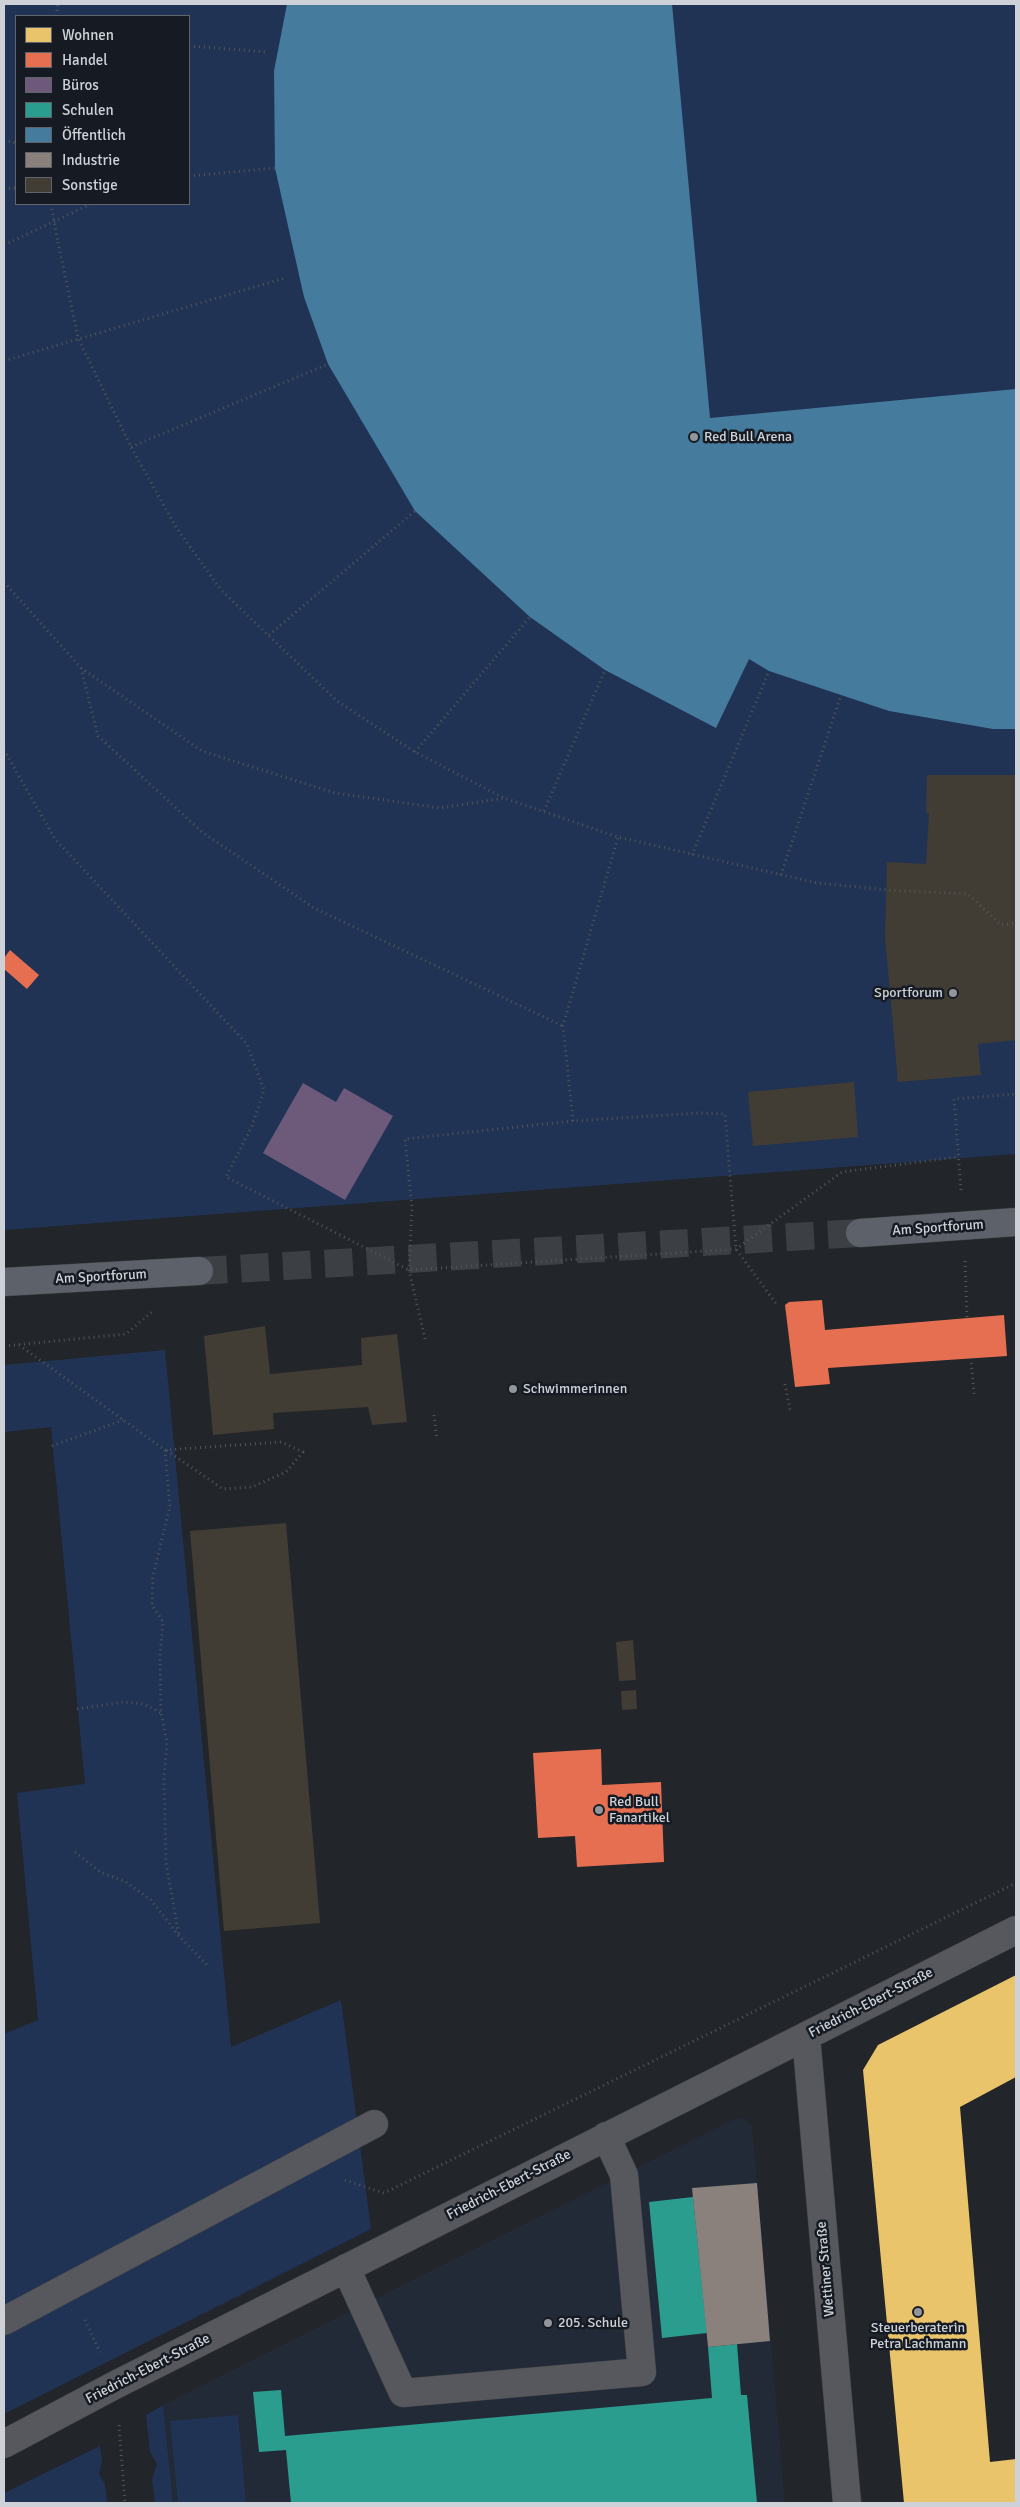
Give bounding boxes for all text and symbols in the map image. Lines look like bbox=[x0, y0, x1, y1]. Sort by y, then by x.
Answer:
legend bbox=[15, 15, 190, 205]
text: Wohnen bbox=[62, 26, 114, 44]
text: Handel bbox=[62, 51, 108, 69]
text: Büros bbox=[62, 76, 99, 94]
text: Schulen bbox=[62, 101, 114, 119]
text: Öffentlich bbox=[62, 126, 126, 144]
text: Industrie bbox=[62, 151, 120, 169]
text: Sonstige bbox=[62, 176, 118, 194]
place label: Red Bull Arena bbox=[704, 429, 792, 445]
marker: Red Bull Arena bbox=[688, 431, 700, 443]
place label: Sportforum bbox=[874, 985, 943, 1001]
marker: Sportforum bbox=[947, 987, 959, 999]
street label: Am Sportforum bbox=[892, 1216, 984, 1240]
street label: Am Sportforum bbox=[55, 1266, 147, 1288]
place label: Schwimmerinnen bbox=[523, 1381, 627, 1397]
marker: Schwimmerinnen bbox=[507, 1383, 519, 1395]
place label: Red Bull Fanartikel bbox=[609, 1794, 670, 1826]
marker: Red Bull Fanartikel bbox=[593, 1804, 605, 1816]
street label: Friedrich-Ebert-Straße bbox=[806, 1964, 936, 2042]
street label: Friedrich-Ebert-Straße bbox=[444, 2146, 574, 2224]
street label: Wettiner Straße bbox=[813, 2221, 839, 2317]
marker: Steuerberaterin Petra Lachmann bbox=[912, 2306, 924, 2318]
place label: 205. Schule bbox=[558, 2315, 628, 2331]
marker: 205. Schule bbox=[542, 2317, 554, 2329]
place label: Steuerberaterin Petra Lachmann bbox=[870, 2320, 966, 2352]
street label: Friedrich-Ebert-Straße bbox=[83, 2330, 213, 2408]

